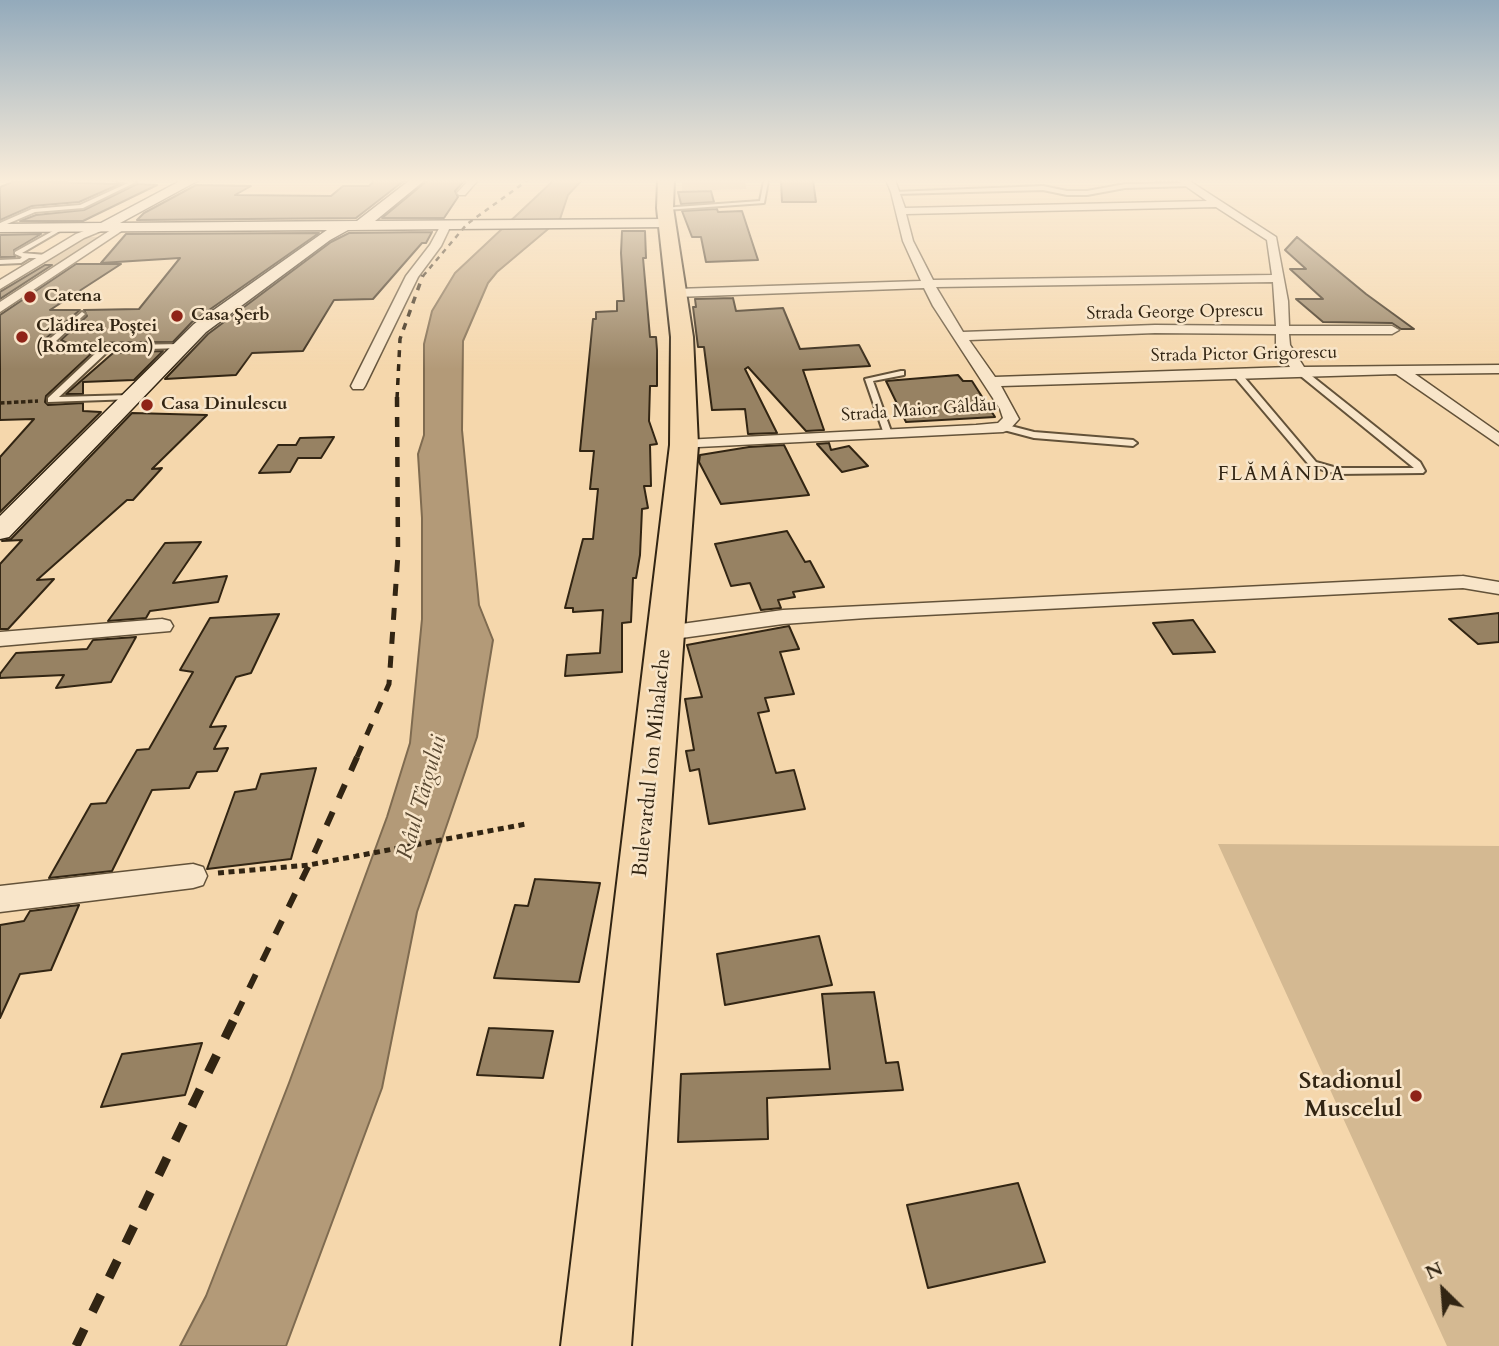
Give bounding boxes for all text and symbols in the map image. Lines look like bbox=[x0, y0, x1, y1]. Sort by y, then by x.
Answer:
place label: Catena bbox=[44, 286, 102, 308]
marker: Catena bbox=[22, 289, 38, 305]
street label: Strada George Oprescu bbox=[1086, 301, 1264, 325]
place label: Casa Şerb bbox=[191, 305, 270, 327]
marker: Casa Şerb bbox=[169, 308, 185, 324]
place label: Clădirea Poștei (Romtelecom) bbox=[36, 316, 157, 358]
marker: Clădirea Poștei (Romtelecom) bbox=[14, 329, 30, 345]
street label: Strada Pictor Grigorescu bbox=[1151, 343, 1337, 367]
place label: Casa Dinulescu bbox=[161, 394, 288, 416]
street label: Strada Maior Gâldău bbox=[840, 395, 998, 427]
marker: Casa Dinulescu bbox=[139, 397, 155, 413]
district label: FLĂMÂNDA bbox=[1219, 465, 1345, 487]
street label: Bulevardul Ion Mihalache bbox=[628, 648, 678, 878]
water label: Râul Târgului bbox=[392, 733, 454, 863]
place label: Stadionul Muscelul bbox=[1299, 1068, 1402, 1124]
marker: Stadionul Muscelul bbox=[1408, 1088, 1424, 1104]
north arrow bbox=[1408, 1255, 1478, 1325]
text: N bbox=[1421, 1256, 1447, 1286]

